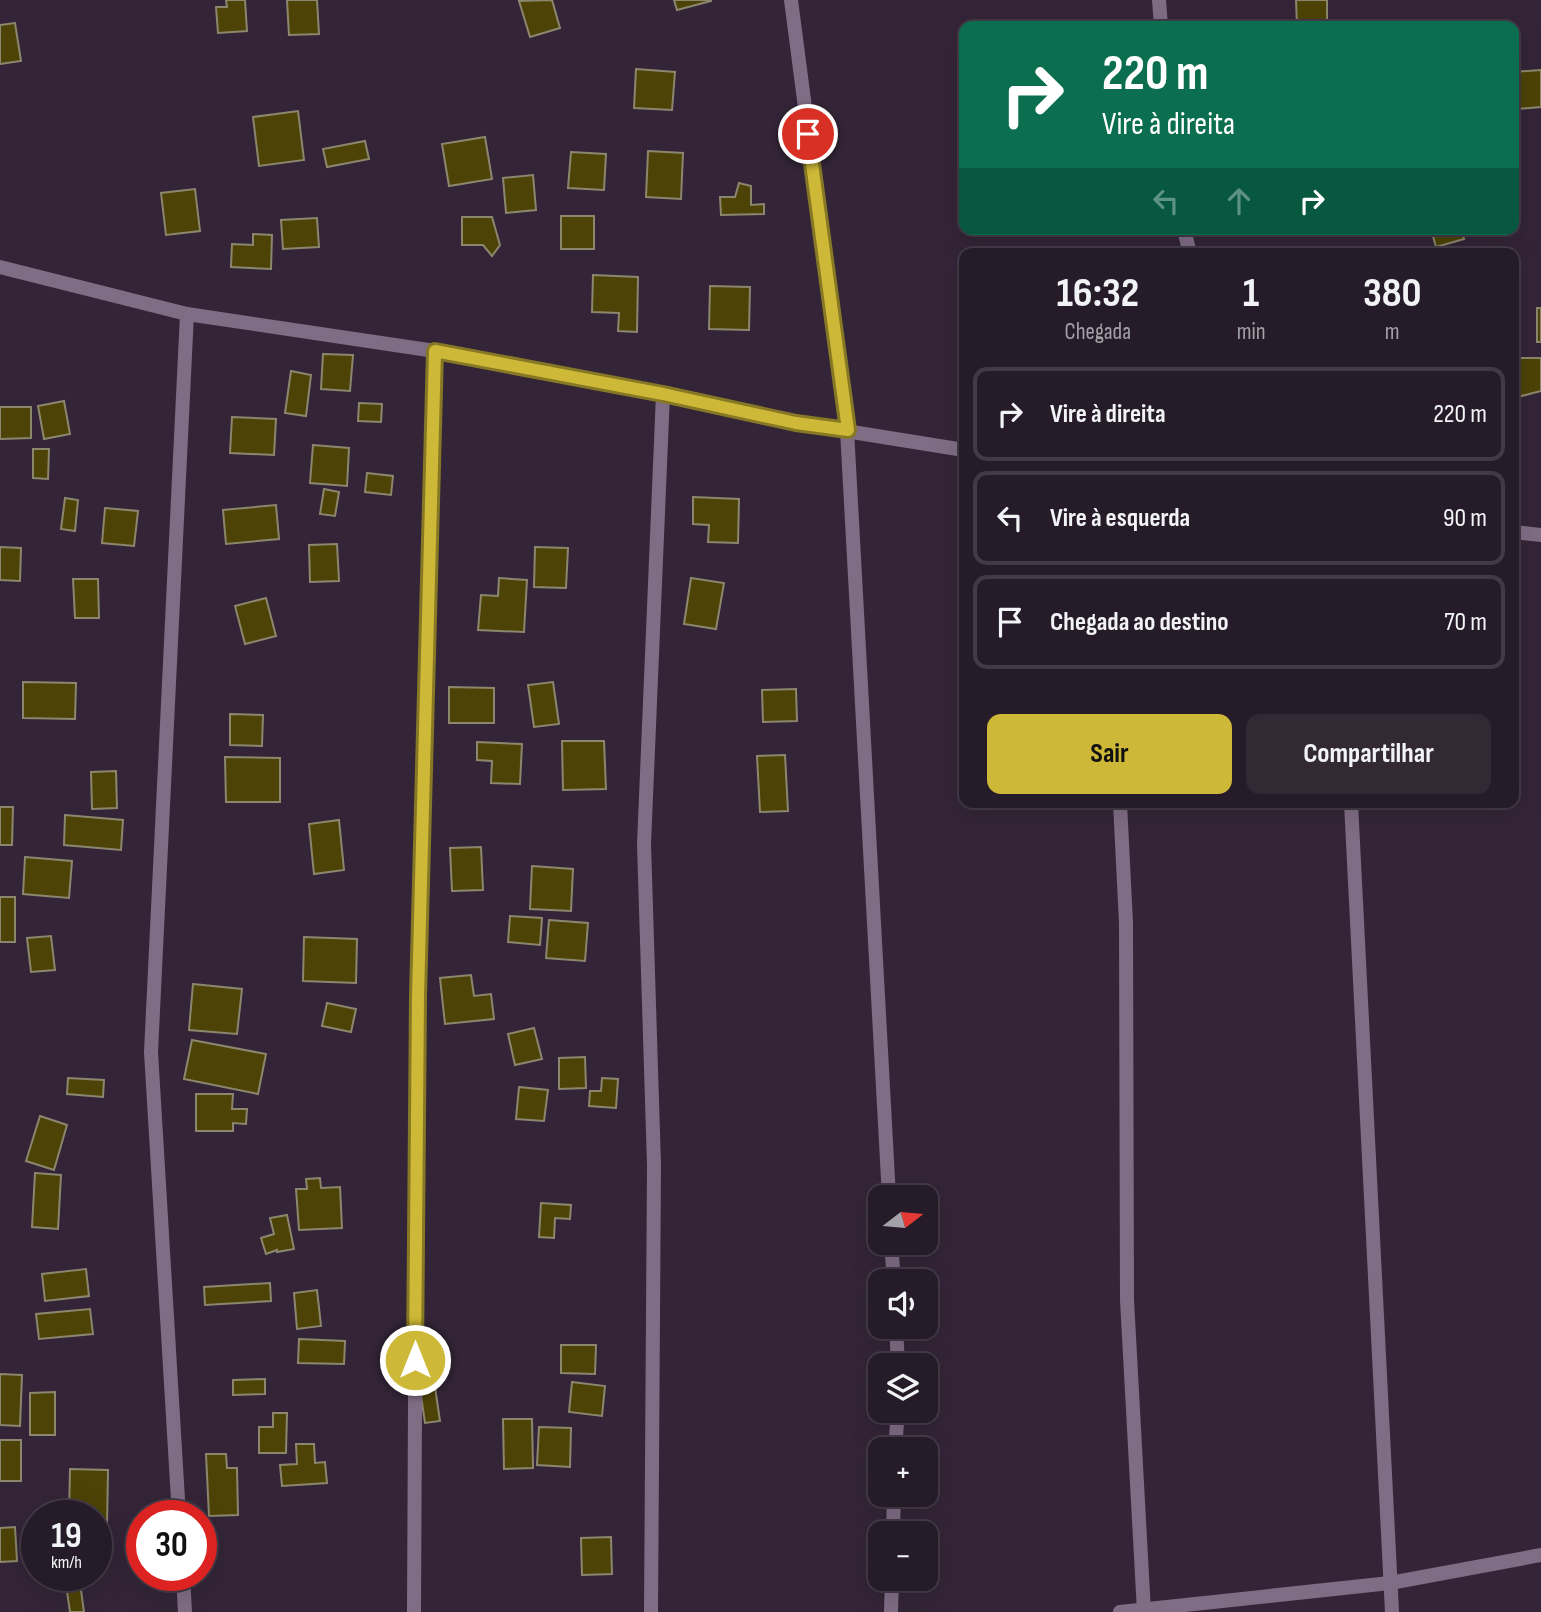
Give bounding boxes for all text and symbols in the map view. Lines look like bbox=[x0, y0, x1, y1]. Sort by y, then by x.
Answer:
text: 220 m bbox=[1102, 45, 1208, 104]
icon: right bbox=[987, 49, 1078, 140]
pin bbox=[778, 104, 838, 164]
text: Vire à direita bbox=[1102, 105, 1235, 144]
icon: arrive bbox=[789, 115, 827, 153]
icon: left bbox=[1147, 182, 1185, 220]
icon: ahead bbox=[1220, 182, 1258, 220]
icon: right bbox=[1293, 182, 1331, 220]
text: 16:32 bbox=[1056, 268, 1139, 319]
text: 1 bbox=[1243, 268, 1259, 319]
text: 380 bbox=[1363, 268, 1422, 319]
text: Chegada bbox=[1065, 318, 1131, 346]
text: min bbox=[1237, 318, 1266, 346]
text: m bbox=[1385, 318, 1400, 346]
icon: right bbox=[991, 395, 1029, 433]
text: Vire à direita bbox=[1050, 399, 1166, 430]
text: 220 m bbox=[1433, 399, 1487, 430]
icon: left bbox=[991, 499, 1029, 537]
text: Vire à esquerda bbox=[1050, 503, 1190, 534]
text: 90 m bbox=[1443, 503, 1487, 534]
icon: arrive bbox=[991, 603, 1029, 641]
text: Chegada ao destino bbox=[1050, 607, 1229, 638]
text: 70 m bbox=[1444, 607, 1487, 638]
button: Sair bbox=[987, 714, 1232, 794]
button: Compartilhar bbox=[1246, 714, 1491, 794]
north arrow bbox=[868, 1185, 938, 1255]
map controls bbox=[868, 1185, 938, 1591]
button: sound bbox=[868, 1269, 938, 1339]
position arrow bbox=[378, 1323, 452, 1397]
button: layers bbox=[868, 1353, 938, 1423]
button: + bbox=[868, 1437, 938, 1507]
speed limit sign: 30 bbox=[126, 1500, 217, 1591]
text: 19 bbox=[51, 1515, 82, 1558]
button: − bbox=[868, 1521, 938, 1591]
text: km/h bbox=[51, 1552, 82, 1573]

